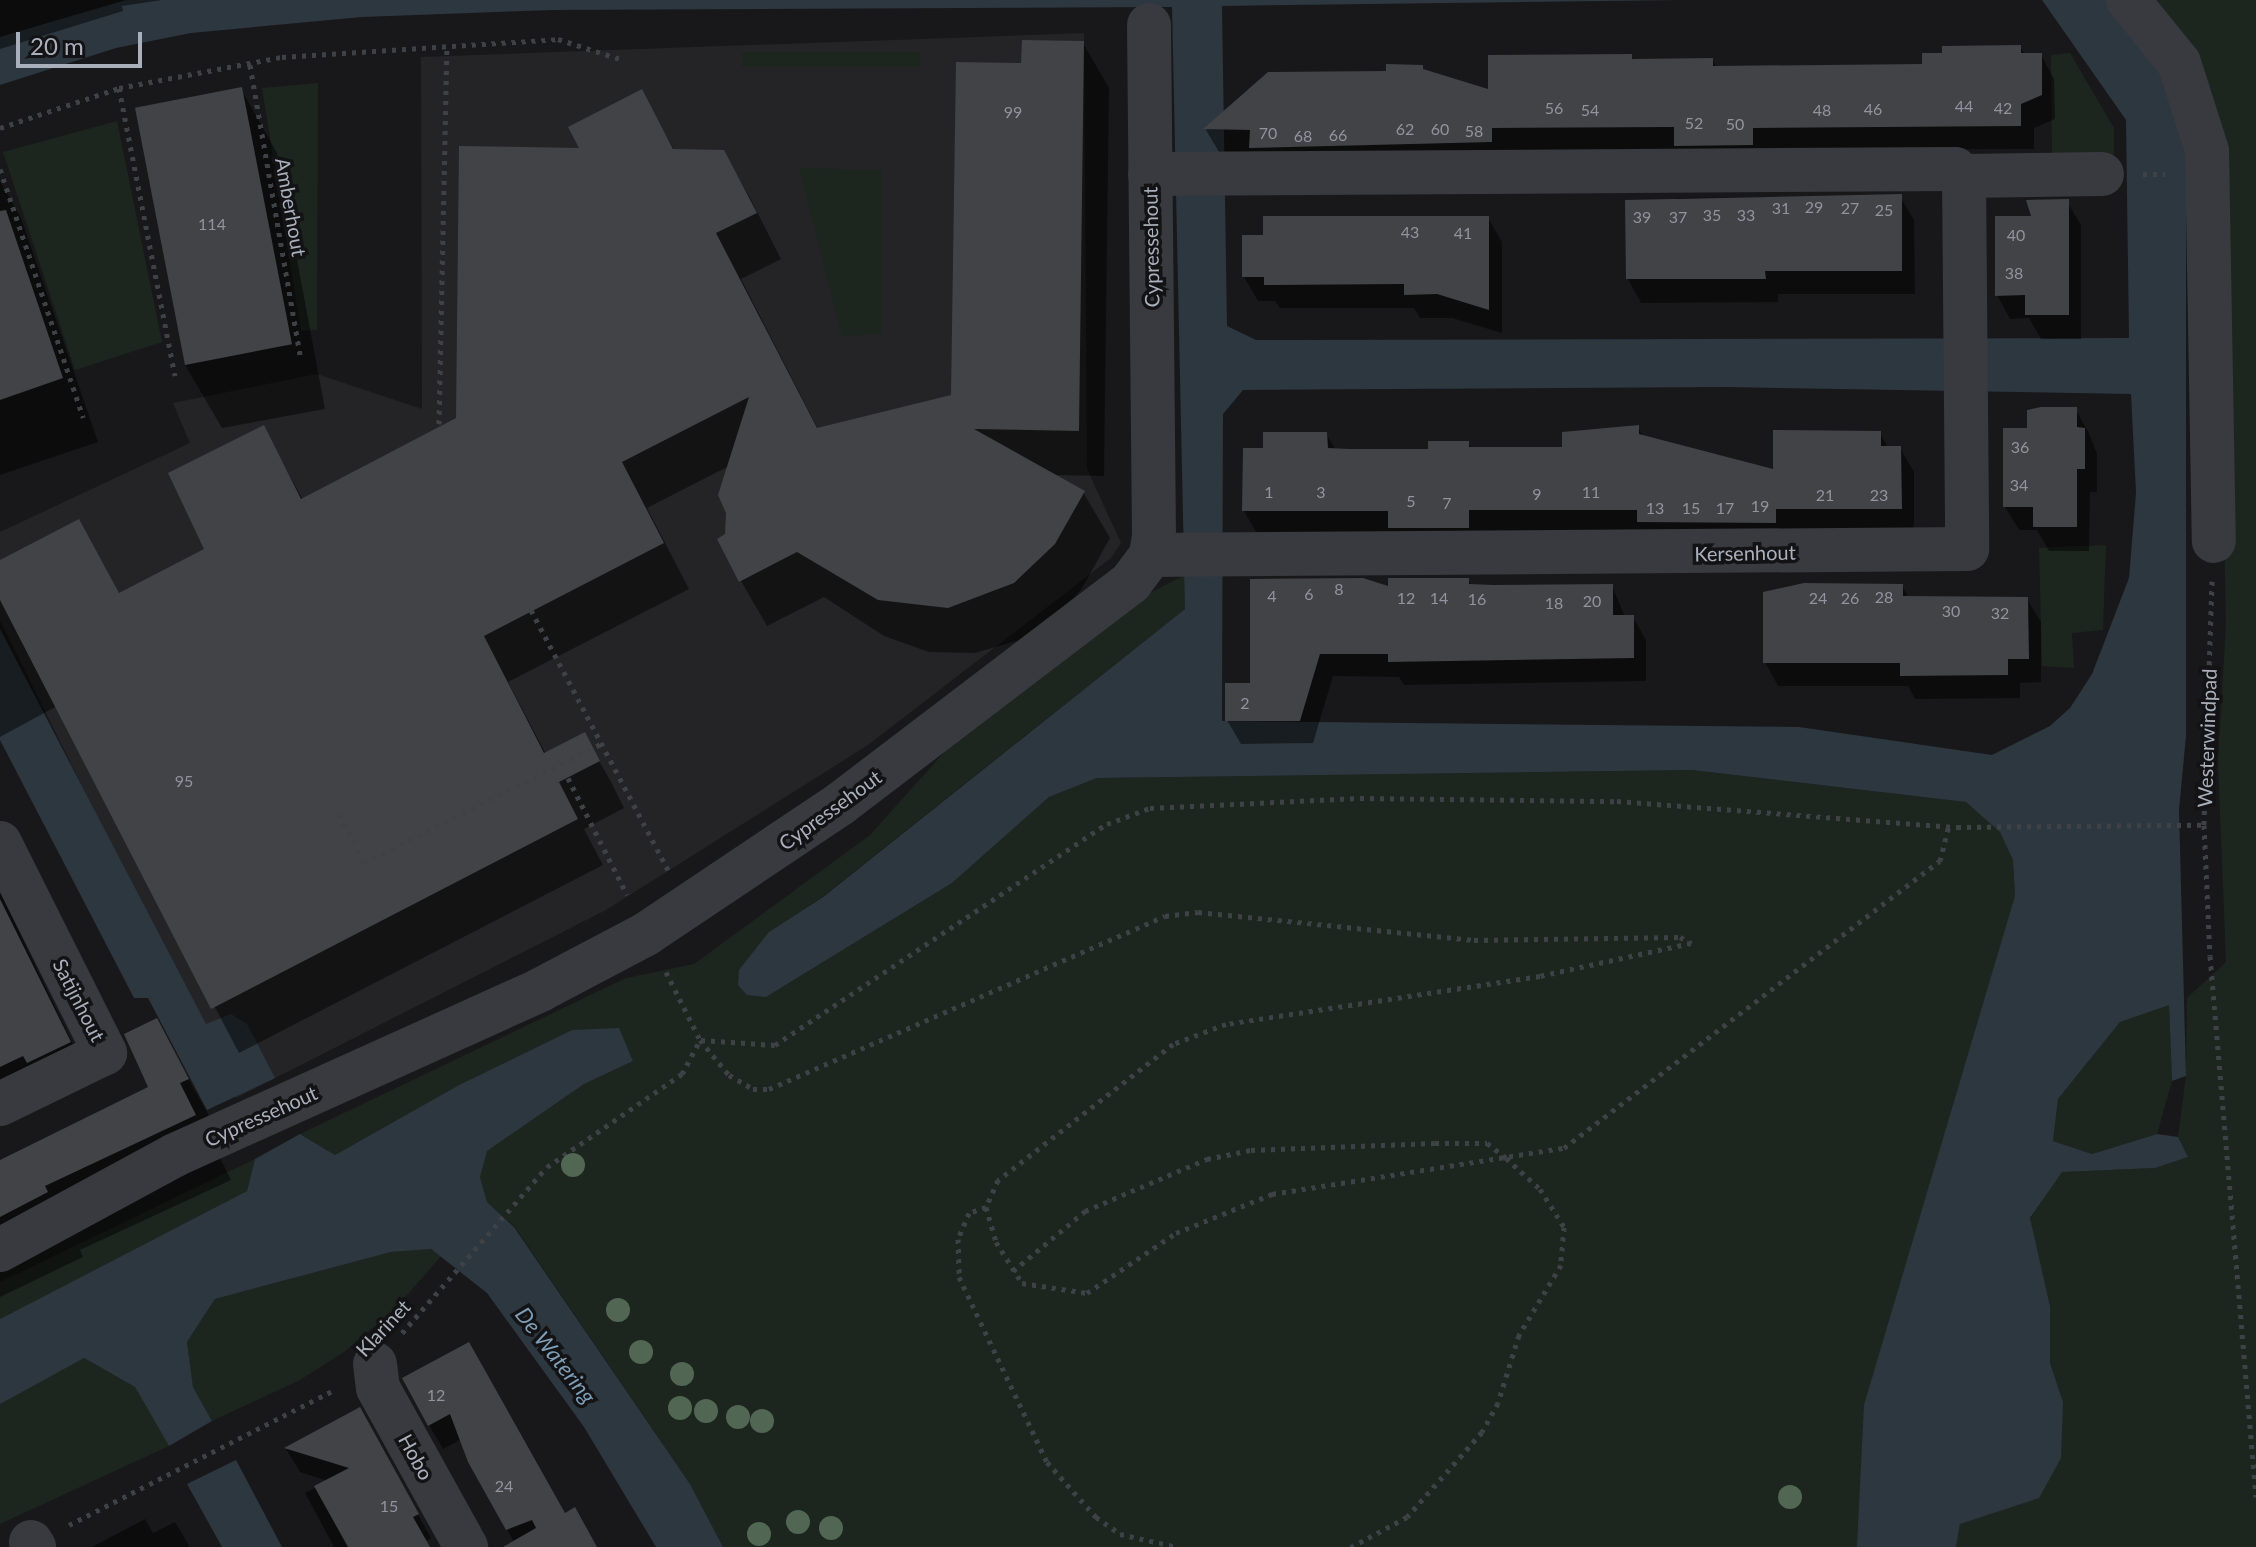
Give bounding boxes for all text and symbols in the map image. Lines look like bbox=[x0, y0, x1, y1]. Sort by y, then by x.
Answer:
scale bar bbox=[20, 16, 146, 66]
text: 20 m bbox=[30, 31, 84, 60]
house number: 44 bbox=[1955, 96, 1973, 116]
house number: 56 bbox=[1545, 98, 1563, 118]
house number: 42 bbox=[1994, 98, 2012, 118]
house number: 46 bbox=[1864, 99, 1882, 119]
house number: 54 bbox=[1581, 100, 1599, 120]
house number: 48 bbox=[1813, 100, 1831, 120]
house number: 99 bbox=[1004, 102, 1022, 122]
house number: 52 bbox=[1685, 113, 1703, 133]
house number: 50 bbox=[1726, 114, 1744, 134]
house number: 62 bbox=[1396, 119, 1414, 139]
house number: 60 bbox=[1431, 119, 1449, 139]
house number: 58 bbox=[1465, 121, 1483, 141]
house number: 70 bbox=[1259, 123, 1277, 143]
house number: 66 bbox=[1329, 125, 1347, 145]
house number: 68 bbox=[1294, 126, 1312, 146]
street label: Amberhout bbox=[271, 156, 311, 258]
street label: Cypressehout bbox=[1138, 186, 1164, 308]
house number: 29 bbox=[1805, 197, 1823, 217]
house number: 31 bbox=[1772, 198, 1790, 218]
house number: 27 bbox=[1841, 198, 1859, 218]
house number: 25 bbox=[1875, 200, 1893, 220]
house number: 35 bbox=[1703, 205, 1721, 225]
house number: 33 bbox=[1737, 205, 1755, 225]
house number: 39 bbox=[1633, 207, 1651, 227]
house number: 37 bbox=[1669, 207, 1687, 227]
house number: 114 bbox=[198, 214, 226, 234]
house number: 43 bbox=[1401, 222, 1419, 242]
house number: 41 bbox=[1454, 223, 1472, 243]
house number: 40 bbox=[2007, 225, 2025, 245]
house number: 38 bbox=[2005, 263, 2023, 283]
house number: 36 bbox=[2011, 437, 2029, 457]
house number: 34 bbox=[2010, 475, 2028, 495]
house number: 1 bbox=[1264, 482, 1274, 502]
house number: 3 bbox=[1316, 482, 1326, 502]
house number: 11 bbox=[1582, 482, 1600, 502]
house number: 9 bbox=[1532, 484, 1542, 504]
house number: 21 bbox=[1816, 485, 1834, 505]
house number: 23 bbox=[1870, 485, 1888, 505]
house number: 5 bbox=[1406, 491, 1416, 511]
house number: 7 bbox=[1442, 493, 1452, 513]
house number: 19 bbox=[1751, 496, 1769, 516]
house number: 13 bbox=[1646, 498, 1664, 518]
house number: 15 bbox=[1682, 498, 1700, 518]
house number: 17 bbox=[1716, 498, 1734, 518]
street label: Kersenhout bbox=[1694, 540, 1796, 566]
house number: 8 bbox=[1334, 579, 1344, 599]
house number: 6 bbox=[1304, 584, 1314, 604]
house number: 4 bbox=[1267, 586, 1277, 606]
house number: 28 bbox=[1875, 587, 1893, 607]
house number: 12 bbox=[1397, 588, 1415, 608]
house number: 14 bbox=[1430, 588, 1448, 608]
house number: 24 bbox=[1809, 588, 1827, 608]
house number: 26 bbox=[1841, 588, 1859, 608]
house number: 16 bbox=[1468, 589, 1486, 609]
house number: 20 bbox=[1583, 591, 1601, 611]
house number: 18 bbox=[1545, 593, 1563, 613]
house number: 30 bbox=[1942, 601, 1960, 621]
house number: 32 bbox=[1991, 603, 2009, 623]
street label: Westerwindpad bbox=[2193, 668, 2221, 808]
house number: 2 bbox=[1240, 693, 1250, 713]
street label: Cypressehout bbox=[774, 765, 886, 855]
house number: 95 bbox=[175, 771, 193, 791]
street label: Satijnhout bbox=[48, 955, 110, 1045]
street label: Cypressehout bbox=[201, 1080, 321, 1152]
street label: Klarinet bbox=[351, 1295, 415, 1361]
water label: De Watering bbox=[510, 1301, 602, 1409]
house number: 12 bbox=[427, 1385, 445, 1405]
street label: Hobo bbox=[394, 1430, 438, 1484]
house number: 24 bbox=[495, 1476, 513, 1496]
house number: 15 bbox=[380, 1496, 398, 1516]

